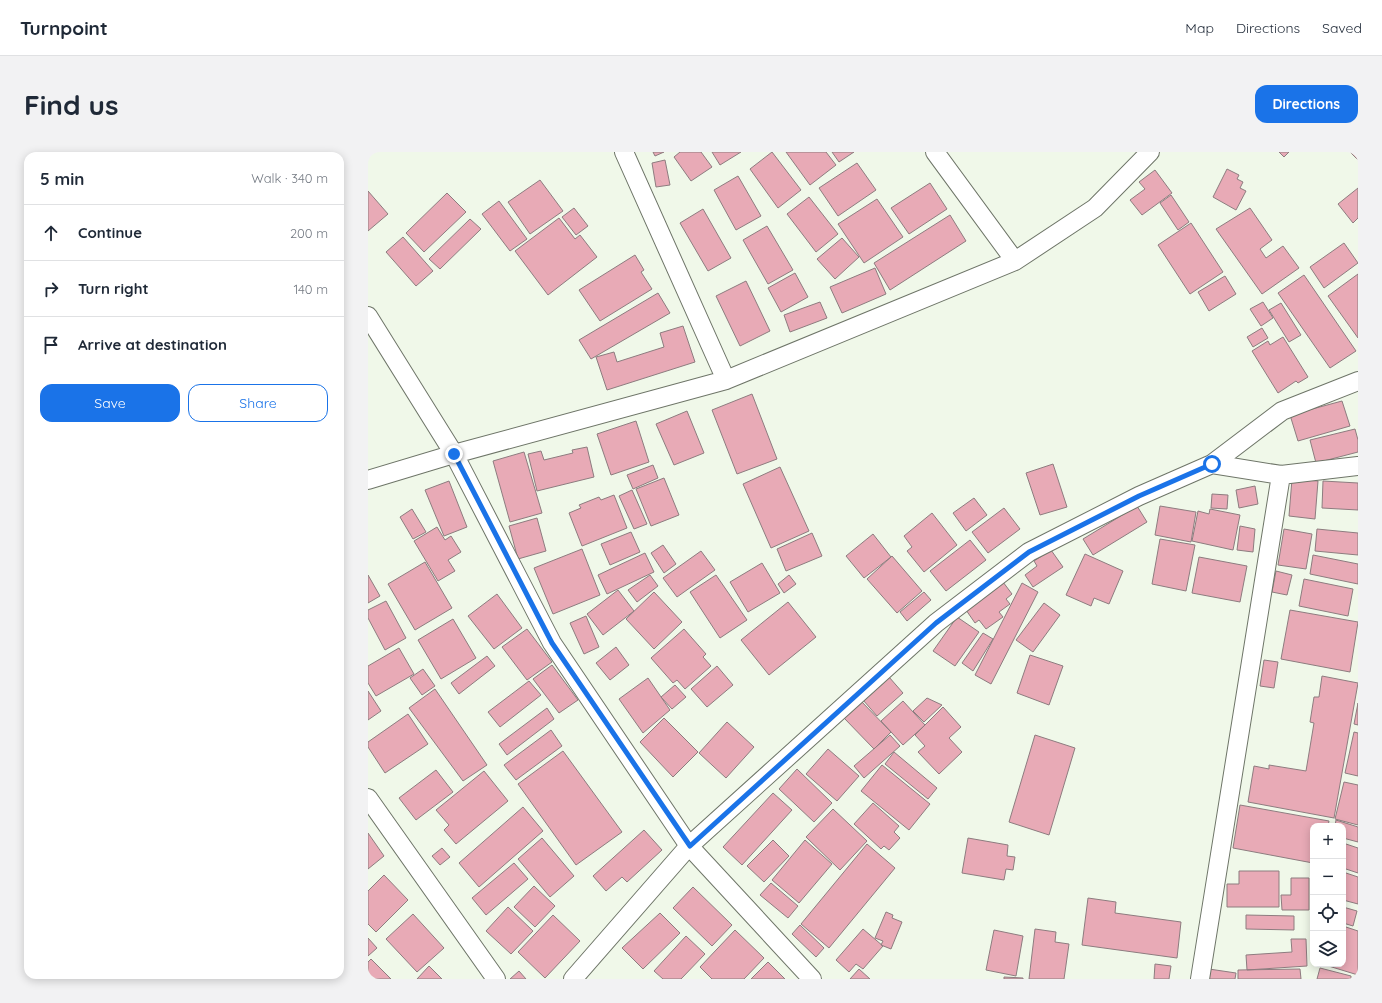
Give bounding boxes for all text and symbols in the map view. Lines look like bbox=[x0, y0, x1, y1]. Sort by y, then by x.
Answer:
text: Turnpoint bbox=[20, 16, 108, 40]
text: Map bbox=[1185, 19, 1214, 37]
text: Directions bbox=[1236, 19, 1300, 37]
text: Saved bbox=[1322, 19, 1362, 37]
button: Directions bbox=[1255, 85, 1358, 123]
text: Find us bbox=[24, 87, 118, 122]
text: 5 min bbox=[40, 168, 84, 189]
text: Walk · 340 m bbox=[251, 170, 328, 186]
icon: ahead bbox=[40, 222, 62, 244]
text: Continue bbox=[78, 223, 142, 242]
text: 200 m bbox=[290, 225, 328, 241]
icon: right bbox=[40, 278, 62, 300]
text: Turn right bbox=[78, 279, 149, 298]
text: 140 m bbox=[293, 281, 328, 297]
icon: arrive bbox=[40, 334, 62, 356]
text: Arrive at destination bbox=[78, 335, 227, 354]
button: Save bbox=[40, 384, 180, 422]
button: Share bbox=[188, 384, 328, 422]
route end bbox=[445, 445, 463, 463]
route start bbox=[1203, 455, 1221, 473]
map controls bbox=[1310, 823, 1346, 967]
button: + bbox=[1310, 823, 1346, 859]
button: − bbox=[1310, 859, 1346, 895]
button: locate bbox=[1310, 895, 1346, 931]
button: layers bbox=[1310, 931, 1346, 967]

